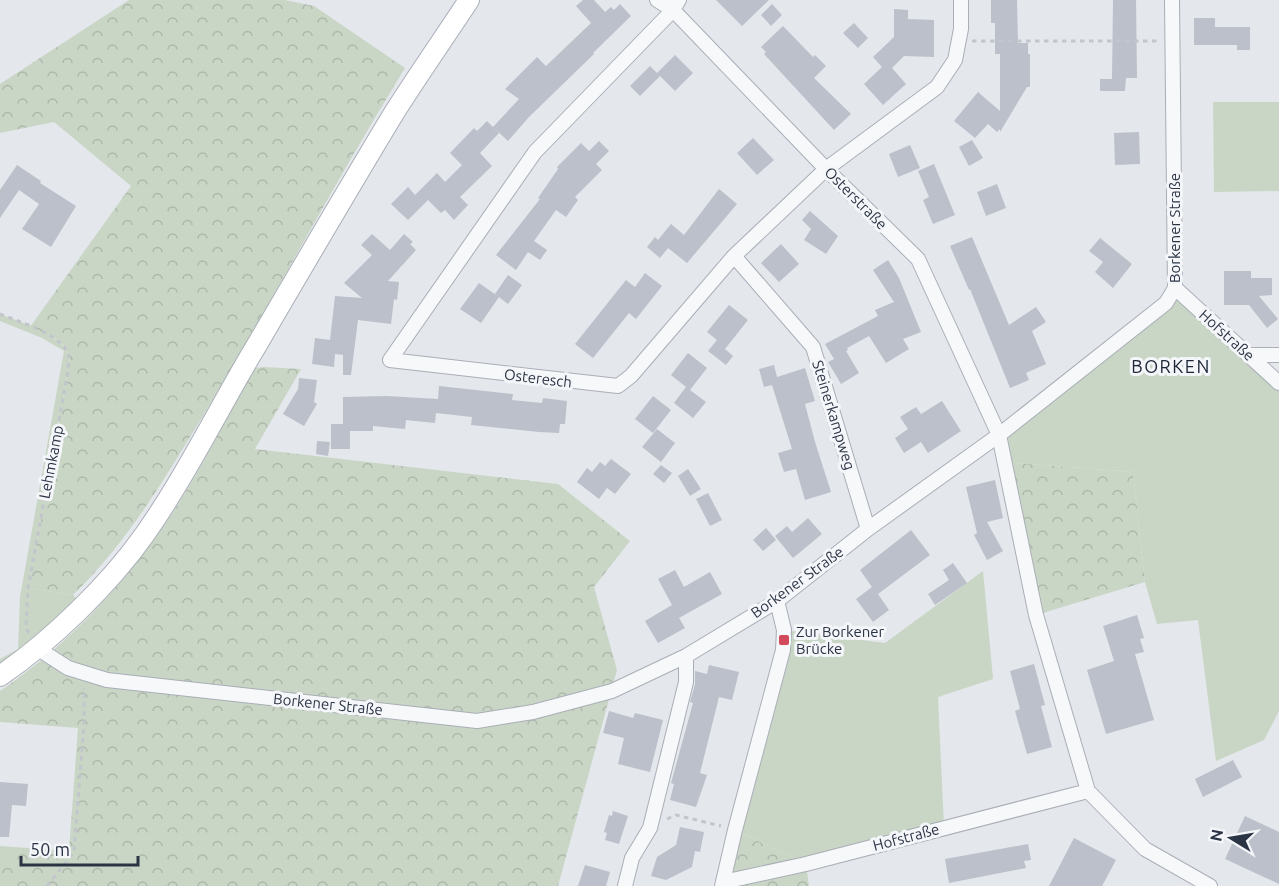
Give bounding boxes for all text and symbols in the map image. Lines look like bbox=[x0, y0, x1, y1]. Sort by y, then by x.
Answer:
street label: Osterstraße bbox=[821, 163, 891, 233]
street label: Borkener Straße bbox=[1166, 173, 1183, 283]
street label: Hofstraße bbox=[1196, 306, 1258, 364]
district label: BORKEN bbox=[1131, 356, 1211, 376]
street label: Steinerkampweg bbox=[809, 358, 859, 472]
street label: Osteresch bbox=[503, 365, 573, 391]
street label: Lehmkamp bbox=[36, 424, 66, 500]
street label: Borkener Straße bbox=[748, 543, 846, 621]
place label: Zur Borkener Brücke bbox=[796, 623, 885, 657]
marker: Zur Borkener Brücke bbox=[777, 633, 791, 647]
street label: Borkener Straße bbox=[272, 690, 384, 718]
north arrow bbox=[1201, 808, 1261, 868]
street label: Hofstraße bbox=[871, 820, 941, 854]
text: N bbox=[1206, 828, 1226, 843]
scale bar bbox=[21, 829, 138, 867]
text: 50 m bbox=[30, 839, 70, 859]

